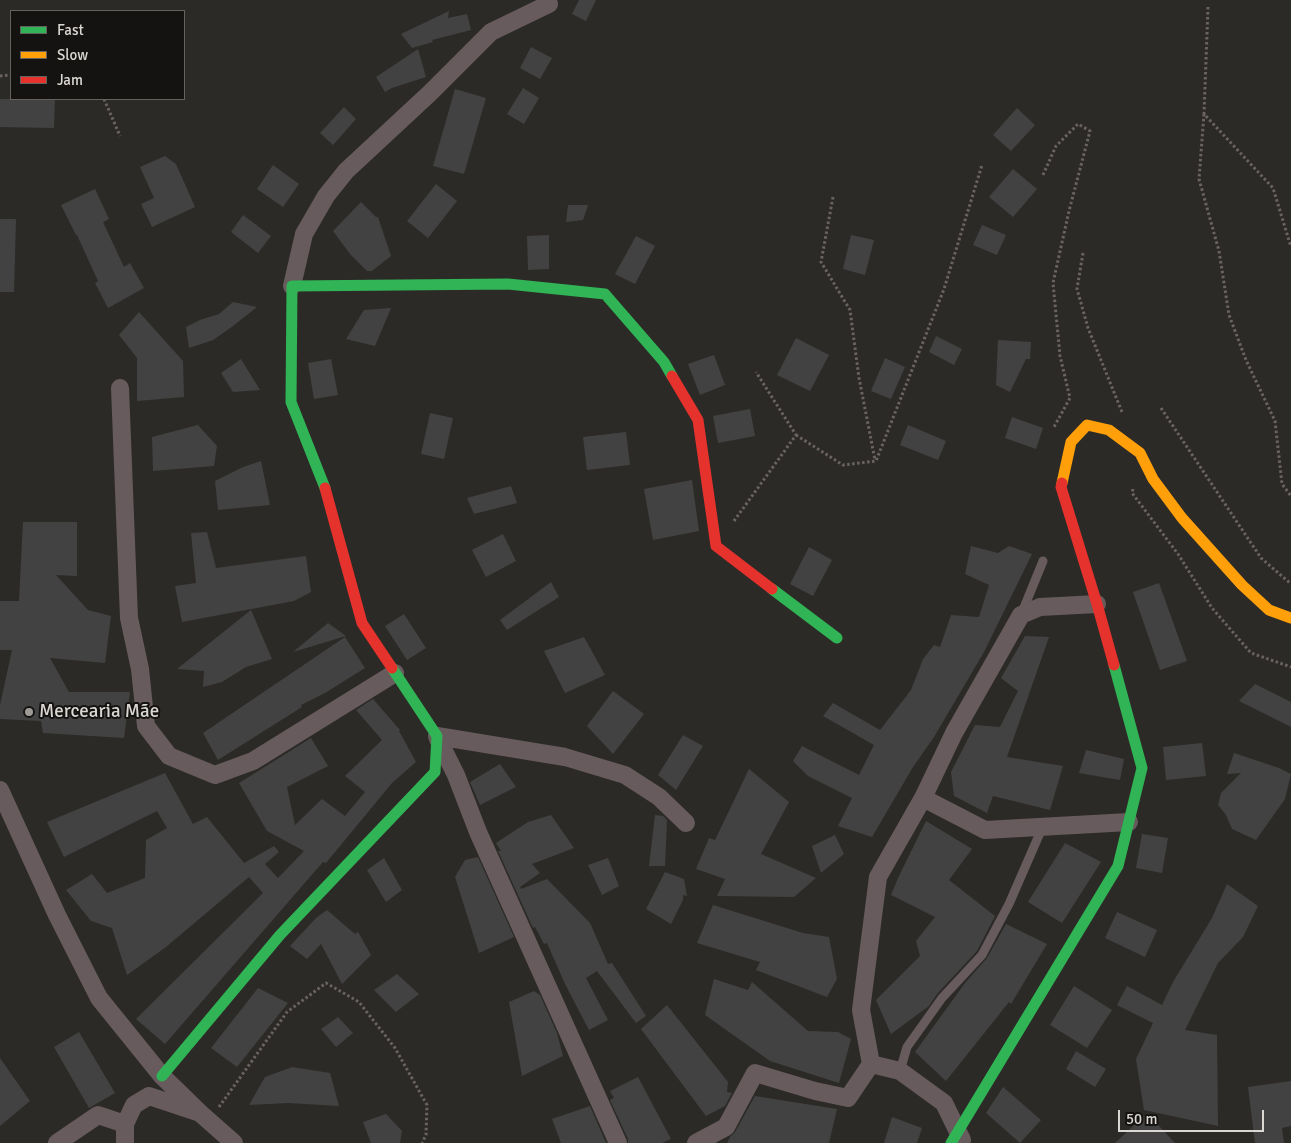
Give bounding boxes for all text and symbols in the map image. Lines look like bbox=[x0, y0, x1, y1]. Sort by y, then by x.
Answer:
legend bbox=[10, 10, 185, 100]
text: Fast bbox=[57, 21, 84, 39]
text: Slow bbox=[57, 46, 88, 64]
text: Jam bbox=[57, 71, 83, 89]
place label: Mercearia Mãe bbox=[39, 701, 159, 723]
marker: Mercearia Mãe bbox=[23, 706, 35, 718]
scale bar bbox=[1121, 1100, 1267, 1132]
text: 50 m bbox=[1126, 1110, 1157, 1128]

